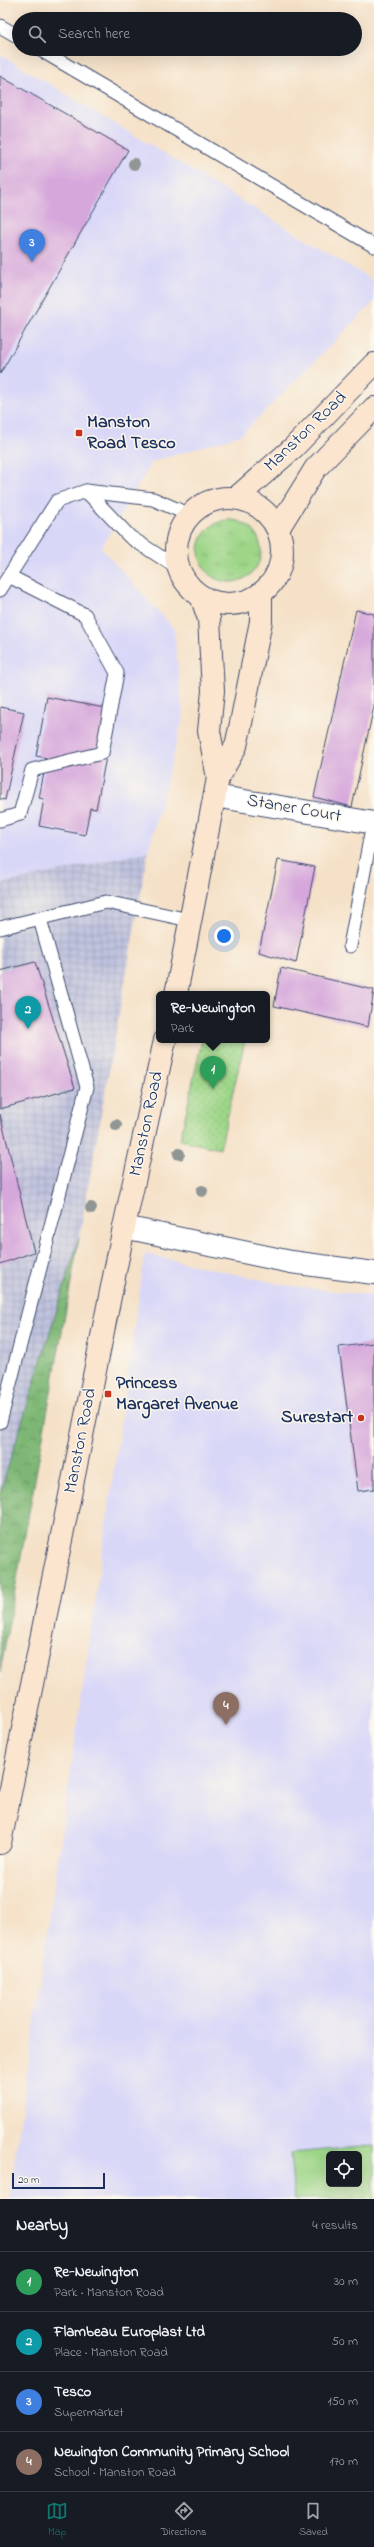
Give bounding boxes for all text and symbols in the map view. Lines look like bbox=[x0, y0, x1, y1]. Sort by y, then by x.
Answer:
search box bbox=[12, 12, 362, 56]
icon: search bbox=[26, 23, 48, 45]
text: Search here bbox=[58, 23, 130, 45]
pin: 3 bbox=[19, 229, 45, 262]
street label: Manston Road bbox=[259, 386, 353, 478]
place label: Manston Road Tesco bbox=[87, 410, 176, 457]
marker: Manston Road Tesco bbox=[74, 428, 84, 438]
street label: Staner Court bbox=[245, 788, 343, 830]
your location bbox=[214, 926, 234, 946]
popup bbox=[156, 991, 270, 1043]
pin: 2 bbox=[15, 996, 41, 1029]
text: Re-Newington bbox=[171, 997, 255, 1019]
text: Park bbox=[171, 1019, 194, 1038]
pin: 1 bbox=[200, 1056, 226, 1089]
street label: Manston Road bbox=[123, 1069, 171, 1179]
place label: Princess Margaret Avenue bbox=[116, 1371, 239, 1419]
street label: Manston Road bbox=[58, 1386, 104, 1496]
marker: Princess Margaret Avenue bbox=[103, 1389, 113, 1399]
place label: Surestart bbox=[281, 1405, 354, 1431]
marker: Surestart bbox=[356, 1413, 366, 1423]
pin: 4 bbox=[213, 1692, 239, 1725]
map controls bbox=[326, 2151, 362, 2187]
button: locate bbox=[326, 2151, 362, 2187]
scale bar bbox=[12, 2171, 105, 2190]
text: 20 m bbox=[18, 2172, 40, 2188]
text: Nearby bbox=[16, 2213, 68, 2238]
text: 4 results bbox=[312, 2216, 358, 2235]
text: Re-Newington bbox=[54, 2261, 138, 2283]
text: 1 bbox=[27, 2272, 31, 2291]
text: 30 m bbox=[334, 2272, 358, 2291]
text: Park · Manston Road bbox=[54, 2283, 164, 2302]
text: Flambeau Europlast Ltd bbox=[54, 2321, 205, 2343]
text: 2 bbox=[26, 2332, 32, 2351]
text: 50 m bbox=[332, 2332, 358, 2351]
text: Place · Manston Road bbox=[54, 2343, 168, 2362]
text: Tesco bbox=[54, 2381, 91, 2403]
text: 3 bbox=[26, 2392, 32, 2411]
text: 150 m bbox=[327, 2392, 358, 2411]
text: Supermarket bbox=[54, 2403, 124, 2422]
text: Newington Community Primary School bbox=[54, 2441, 289, 2463]
text: 4 bbox=[26, 2452, 32, 2471]
text: 170 m bbox=[330, 2452, 358, 2471]
text: School · Manston Road bbox=[54, 2463, 176, 2482]
tab: Map bbox=[46, 2500, 68, 2540]
tab: Directions bbox=[161, 2500, 207, 2540]
tab: Saved bbox=[299, 2500, 328, 2540]

